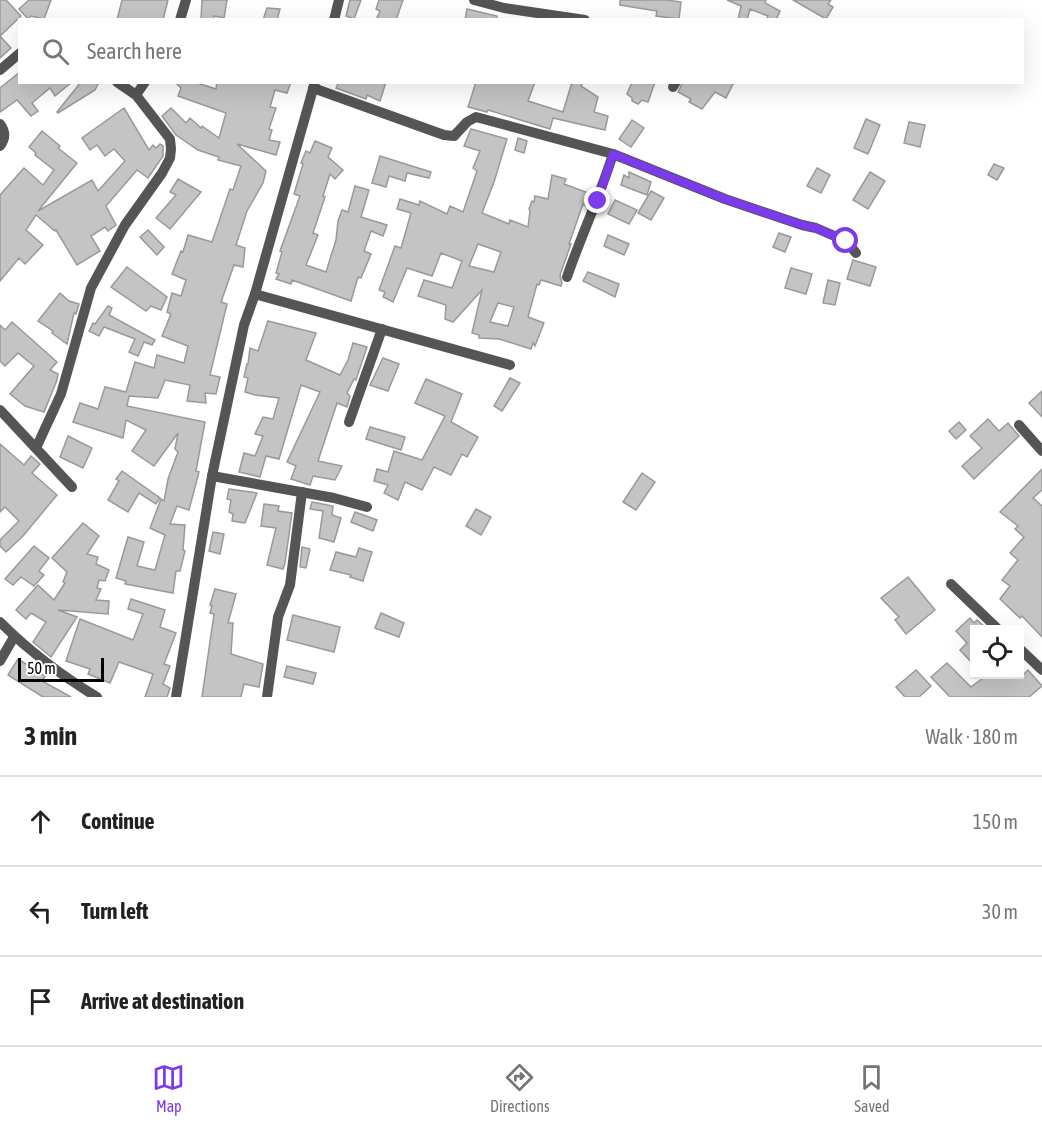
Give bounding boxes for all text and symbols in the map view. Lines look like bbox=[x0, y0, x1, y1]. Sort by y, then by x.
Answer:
search box bbox=[18, 18, 1024, 84]
icon: search bbox=[39, 35, 72, 68]
text: Search here bbox=[87, 38, 182, 64]
route end bbox=[584, 187, 610, 213]
route start bbox=[832, 227, 858, 253]
map controls bbox=[970, 625, 1024, 679]
button: locate bbox=[970, 625, 1024, 679]
scale bar bbox=[18, 655, 104, 682]
text: 50 m bbox=[27, 659, 56, 677]
text: 3 min bbox=[24, 721, 77, 751]
text: Walk · 180 m bbox=[926, 725, 1018, 748]
icon: ahead bbox=[24, 805, 57, 838]
text: Continue bbox=[81, 808, 155, 834]
text: 150 m bbox=[973, 810, 1018, 833]
icon: left bbox=[24, 895, 57, 928]
text: Turn left bbox=[81, 898, 148, 924]
text: 30 m bbox=[982, 900, 1018, 923]
icon: arrive bbox=[24, 985, 57, 1018]
text: Arrive at destination bbox=[81, 988, 244, 1014]
tab: Map bbox=[152, 1061, 185, 1115]
tab: Directions bbox=[490, 1061, 550, 1115]
tab: Saved bbox=[854, 1061, 890, 1115]

